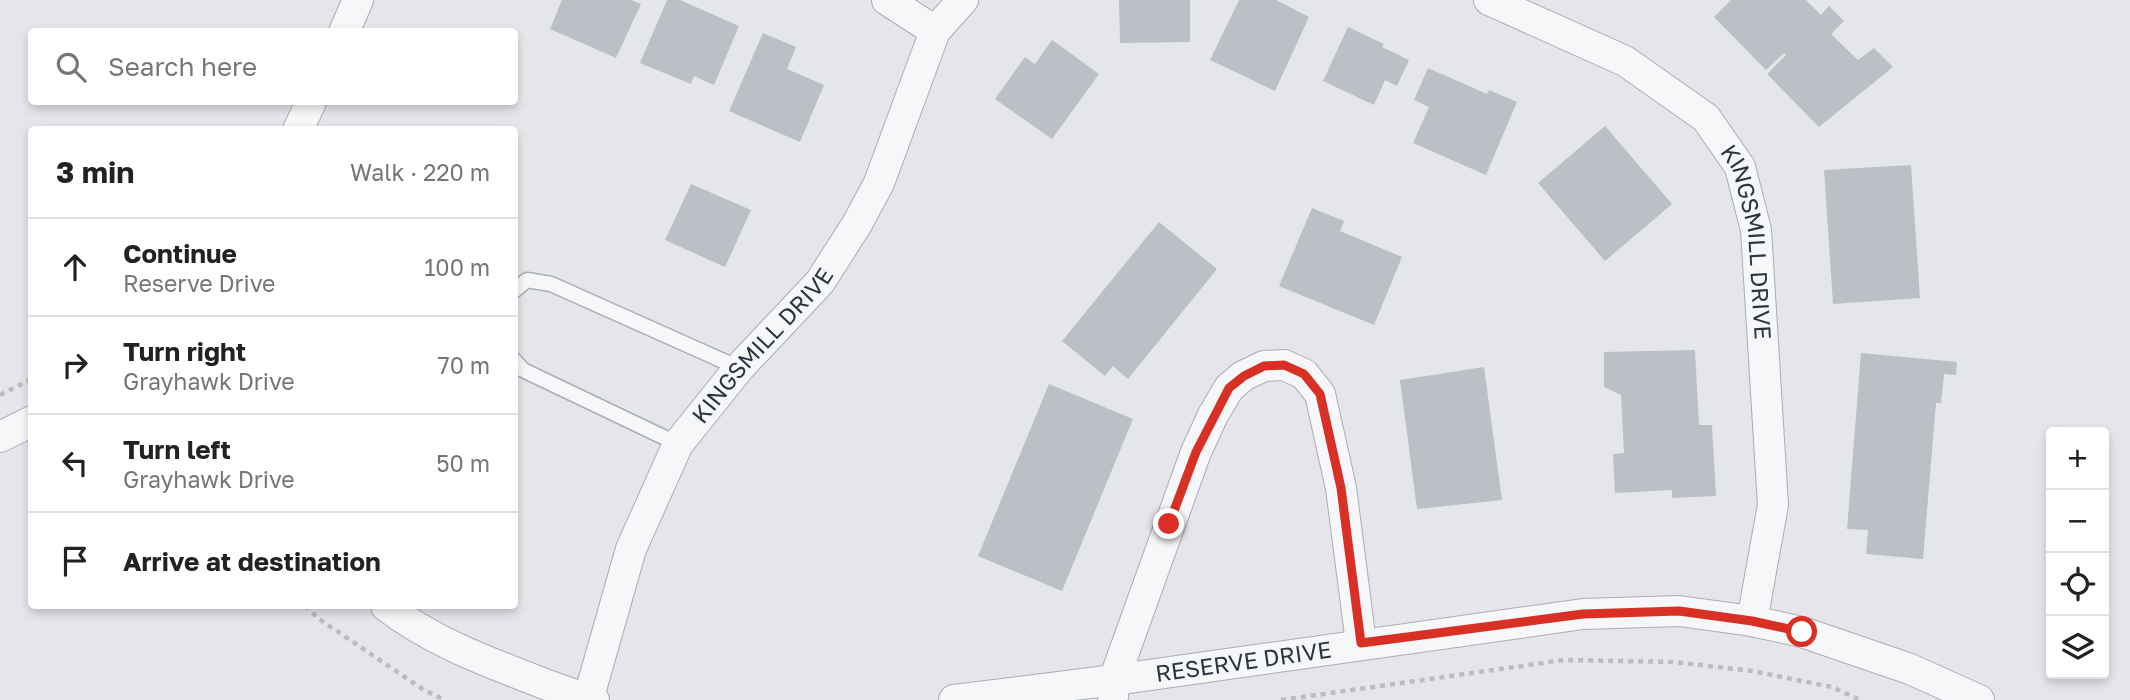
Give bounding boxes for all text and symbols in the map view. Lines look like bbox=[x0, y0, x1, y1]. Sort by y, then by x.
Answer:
search box bbox=[28, 28, 518, 105]
icon: search bbox=[52, 48, 90, 86]
text: Search here bbox=[108, 51, 257, 82]
street label: KINGSMILL DRIVE bbox=[1716, 139, 1778, 340]
text: 3 min bbox=[56, 154, 134, 190]
text: Walk · 220 m bbox=[350, 158, 490, 186]
text: Continue bbox=[123, 238, 237, 269]
icon: ahead bbox=[56, 248, 94, 286]
text: 100 m bbox=[424, 253, 490, 281]
street label: KINGSMILL DRIVE bbox=[685, 262, 838, 428]
text: Reserve Drive bbox=[123, 269, 275, 297]
text: Turn right bbox=[123, 336, 246, 367]
icon: right bbox=[56, 346, 94, 384]
text: 70 m bbox=[437, 351, 490, 379]
text: Grayhawk Drive bbox=[123, 367, 295, 395]
map controls bbox=[2046, 427, 2109, 679]
button: + bbox=[2046, 427, 2109, 490]
text: Turn left bbox=[123, 434, 231, 465]
icon: left bbox=[56, 444, 94, 482]
text: 50 m bbox=[436, 449, 490, 477]
text: Grayhawk Drive bbox=[123, 465, 295, 493]
button: − bbox=[2046, 490, 2109, 553]
route end bbox=[1153, 508, 1184, 539]
icon: arrive bbox=[56, 542, 94, 580]
text: Arrive at destination bbox=[123, 546, 381, 577]
button: locate bbox=[2046, 553, 2109, 616]
route start bbox=[1786, 616, 1817, 647]
button: layers bbox=[2046, 616, 2109, 679]
street label: RESERVE DRIVE bbox=[1154, 635, 1333, 687]

